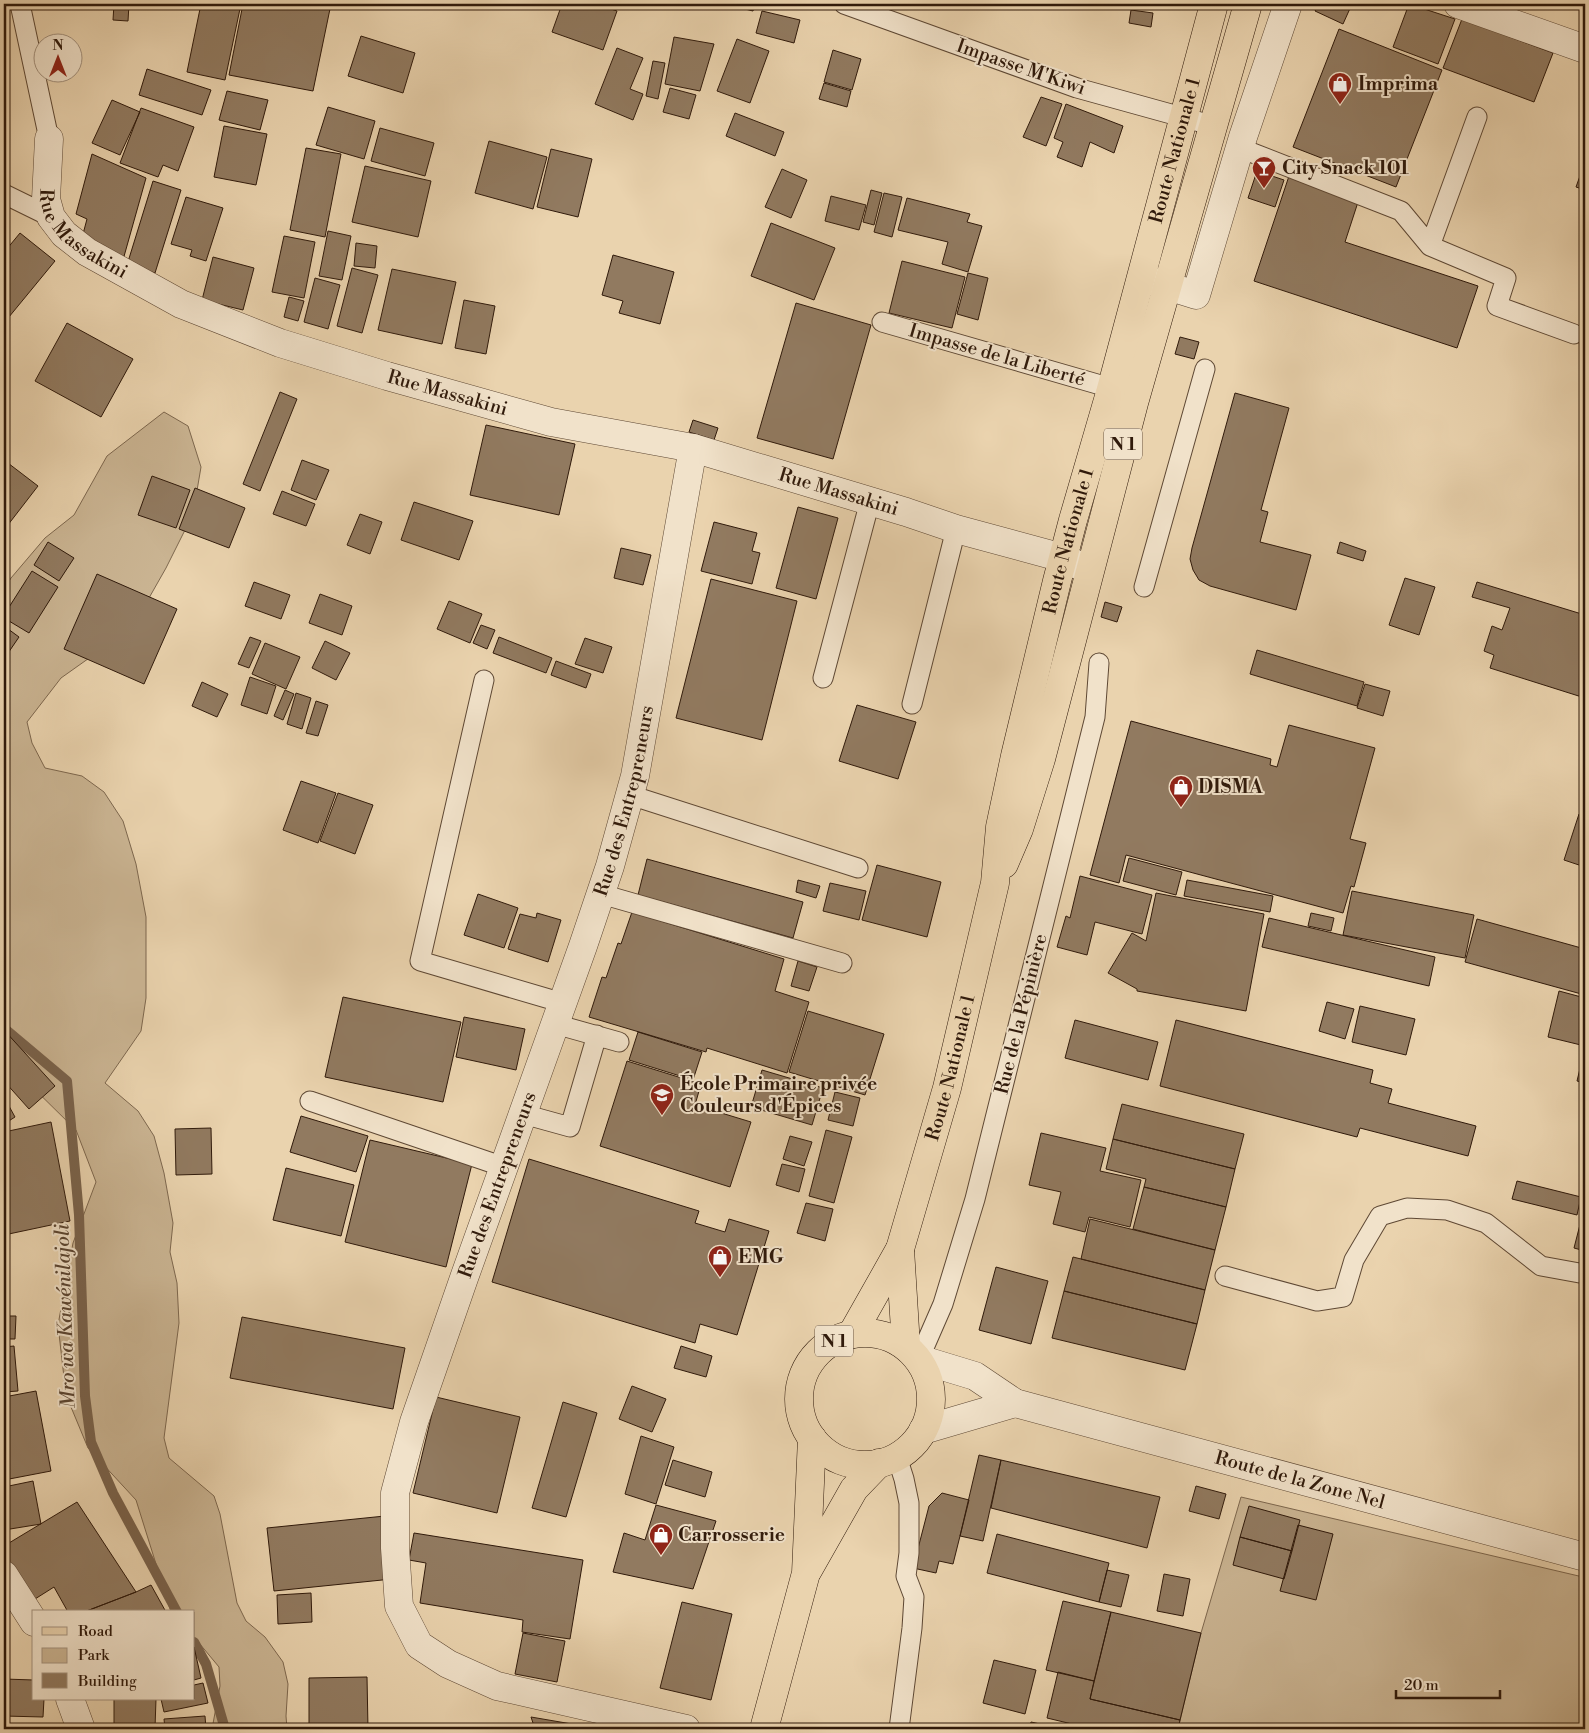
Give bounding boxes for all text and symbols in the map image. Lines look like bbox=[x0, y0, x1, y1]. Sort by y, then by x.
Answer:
north arrow bbox=[32, 32, 82, 82]
street label: Impasse M'Kiwi bbox=[953, 34, 1089, 100]
text: N bbox=[52, 37, 64, 55]
shop icon: Imprima bbox=[1327, 71, 1353, 105]
place label: Imprima bbox=[1358, 72, 1439, 96]
street label: Route Nationale 1 bbox=[1144, 75, 1206, 226]
bar icon: City Snack 101 bbox=[1251, 155, 1277, 189]
place label: City Snack 101 bbox=[1282, 156, 1409, 180]
street label: Rue Massakini bbox=[34, 188, 132, 284]
street label: Impasse de la Liberté bbox=[906, 318, 1088, 392]
street label: Rue Massakini bbox=[385, 365, 510, 421]
road number: N 1 bbox=[1104, 428, 1142, 459]
street label: Rue Massakini bbox=[776, 462, 902, 521]
street label: Route Nationale 1 bbox=[1037, 465, 1099, 617]
street label: Rue des Entrepreneurs bbox=[589, 704, 659, 899]
shop icon: DISMA bbox=[1168, 774, 1194, 808]
place label: DISMA bbox=[1198, 775, 1263, 799]
street label: Rue de la Pépinière bbox=[989, 931, 1053, 1097]
street label: Route Nationale 1 bbox=[920, 992, 981, 1144]
place label: École Primaire privée Couleurs d'Épices bbox=[680, 1071, 877, 1118]
school or university icon: École Primaire privée Couleurs d'Épices bbox=[649, 1082, 675, 1116]
street label: Rue des Entrepreneurs bbox=[453, 1089, 542, 1281]
water label: Mro wa Kawénilajoli bbox=[50, 1222, 82, 1409]
shop icon: EMG bbox=[707, 1244, 733, 1278]
place label: EMG bbox=[738, 1245, 784, 1269]
road number: N 1 bbox=[815, 1325, 853, 1356]
street label: Route de la Zone Nel bbox=[1212, 1446, 1388, 1515]
shop icon: Carrosserie bbox=[648, 1522, 674, 1556]
place label: Carrosserie bbox=[678, 1523, 785, 1547]
legend bbox=[32, 1610, 195, 1700]
text: Road bbox=[78, 1622, 113, 1641]
text: Park bbox=[78, 1646, 110, 1665]
scale bar bbox=[1396, 1668, 1500, 1700]
text: Building bbox=[77, 1672, 137, 1691]
text: 20 m bbox=[1404, 1676, 1439, 1695]

